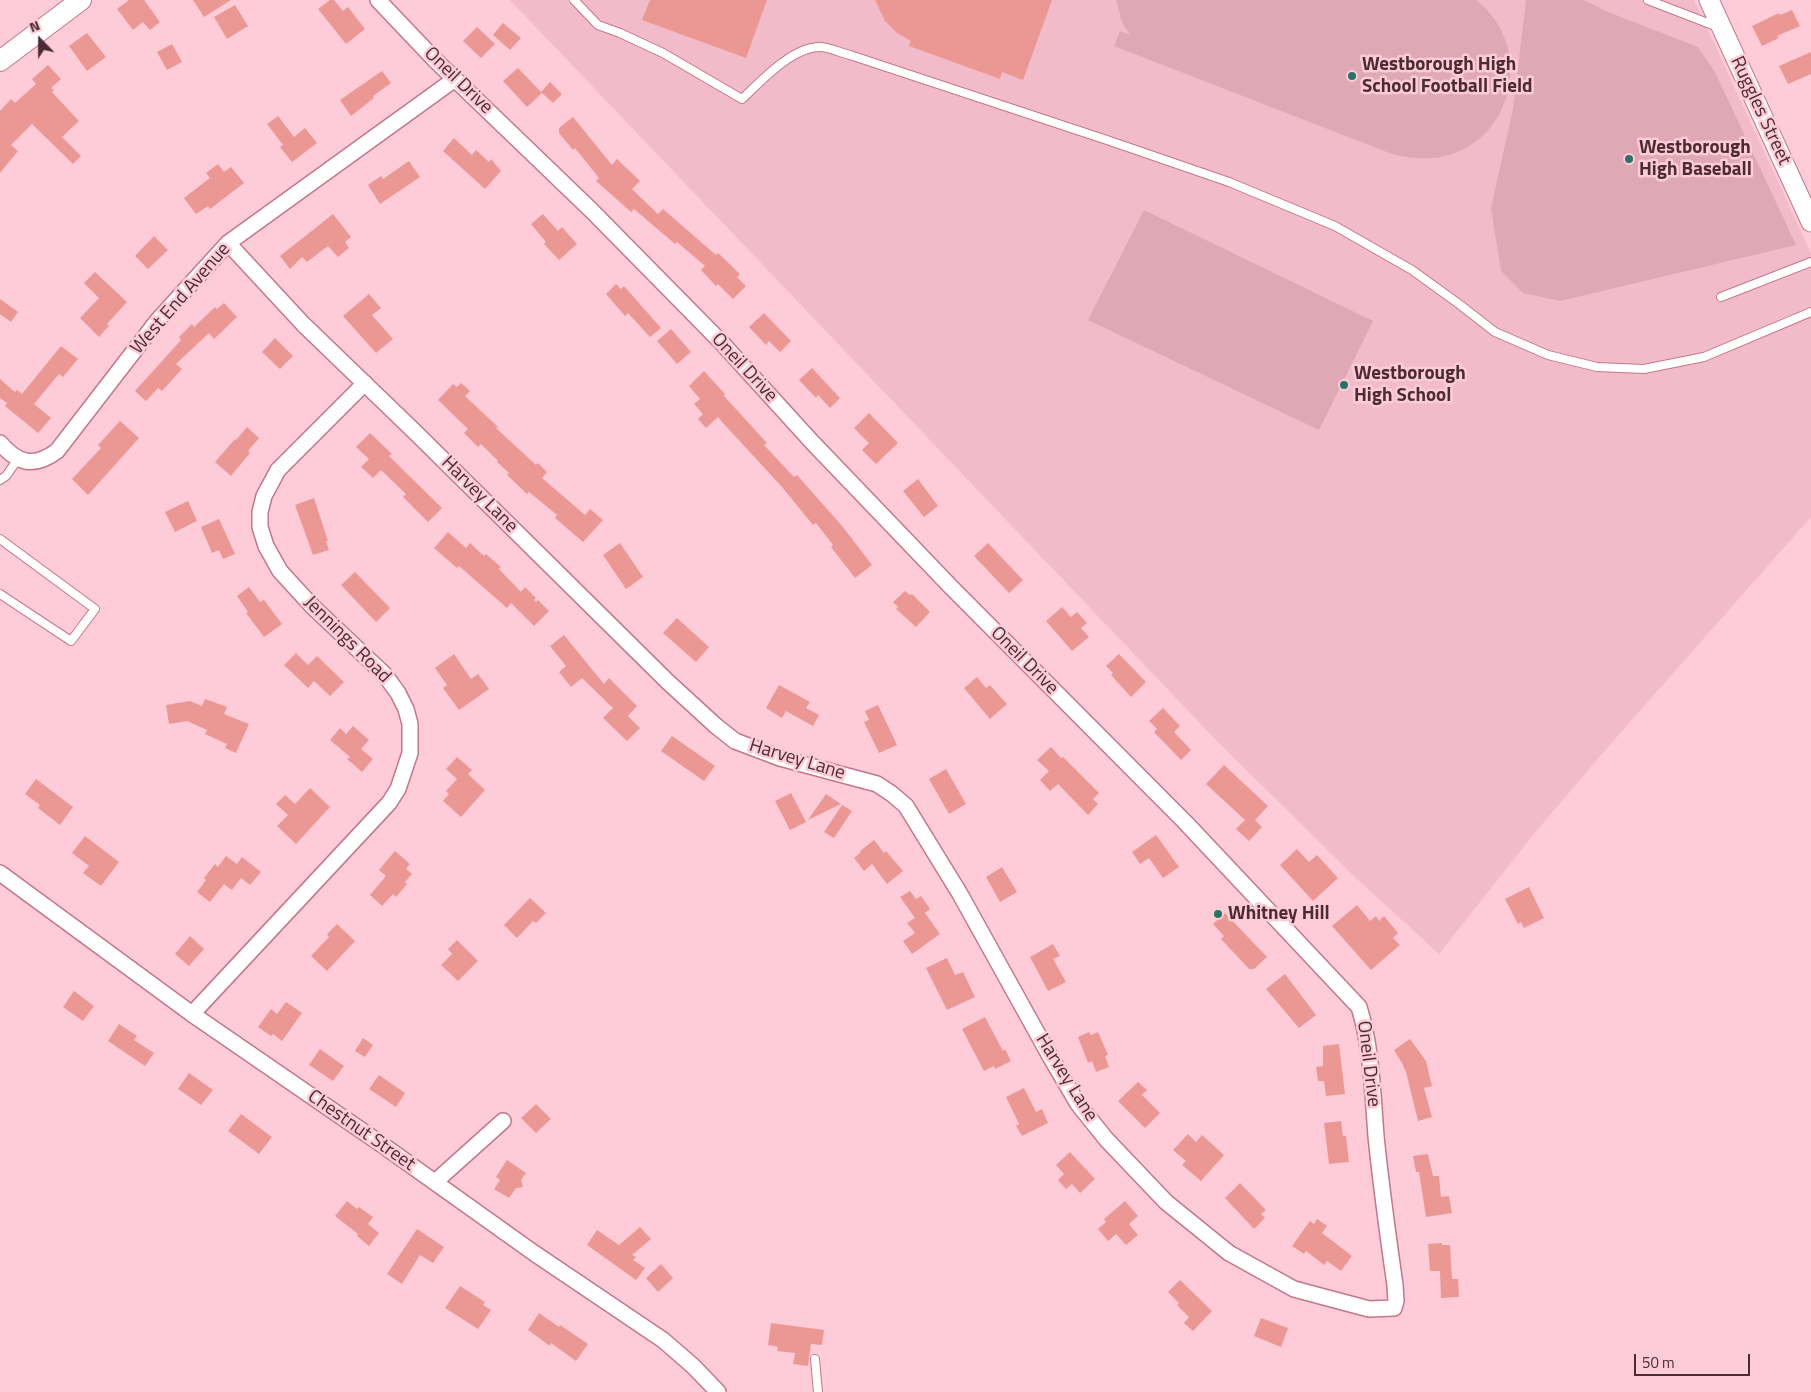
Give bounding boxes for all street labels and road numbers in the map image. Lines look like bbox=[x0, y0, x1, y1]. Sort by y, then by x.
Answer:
street label: Oneil Drive bbox=[419, 43, 497, 119]
street label: Ruggles Street bbox=[1725, 53, 1795, 169]
street label: West End Avenue bbox=[126, 239, 236, 359]
street label: Oneil Drive bbox=[706, 329, 782, 407]
street label: Harvey Lane bbox=[436, 452, 522, 538]
street label: Jennings Road bbox=[299, 592, 395, 688]
street label: Oneil Drive bbox=[985, 622, 1063, 700]
street label: Harvey Lane bbox=[746, 735, 848, 785]
street label: Oneil Drive bbox=[1351, 1020, 1385, 1108]
street label: Harvey Lane bbox=[1030, 1030, 1102, 1126]
street label: Chestnut Street bbox=[303, 1086, 419, 1176]

